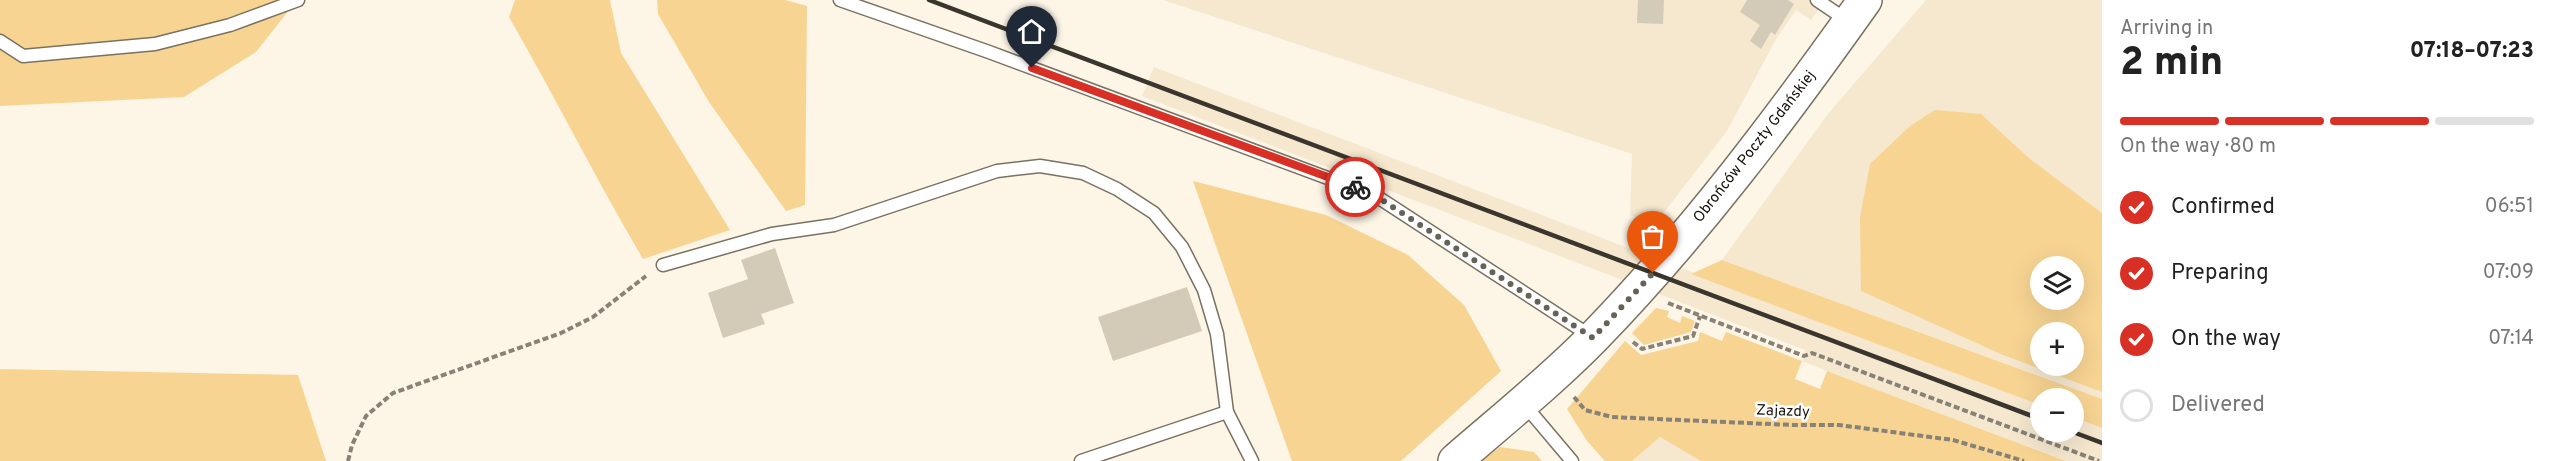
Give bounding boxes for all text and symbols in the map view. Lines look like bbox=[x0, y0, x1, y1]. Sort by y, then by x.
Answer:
pin bbox=[1006, 6, 1057, 68]
icon: home bbox=[1015, 15, 1048, 48]
text: Arriving in bbox=[2120, 16, 2213, 42]
text: 07:18–07:23 bbox=[2410, 38, 2534, 65]
text: 2 min bbox=[2120, 40, 2223, 89]
street label: Obrońców Poczty Gdańskiej bbox=[1690, 67, 1820, 227]
text: On the way · 80 m bbox=[2120, 134, 2276, 160]
courier bbox=[1325, 157, 1385, 217]
icon: bike bbox=[1339, 171, 1372, 204]
icon: check bbox=[2120, 191, 2153, 224]
text: Confirmed bbox=[2171, 194, 2275, 221]
text: 06:51 bbox=[2485, 194, 2534, 220]
pin bbox=[1627, 211, 1678, 273]
icon: bag bbox=[1636, 220, 1669, 253]
map controls bbox=[2030, 256, 2084, 442]
button: layers bbox=[2030, 256, 2084, 310]
icon: check bbox=[2120, 257, 2153, 290]
text: Preparing bbox=[2171, 260, 2269, 287]
text: 07:09 bbox=[2483, 260, 2534, 286]
button: + bbox=[2030, 322, 2084, 376]
icon: check bbox=[2120, 323, 2153, 356]
text: On the way bbox=[2171, 326, 2281, 353]
text: 07:14 bbox=[2488, 326, 2534, 352]
button: − bbox=[2030, 388, 2084, 442]
text: Delivered bbox=[2171, 392, 2265, 419]
street label: Zajazdy bbox=[1756, 402, 1810, 422]

